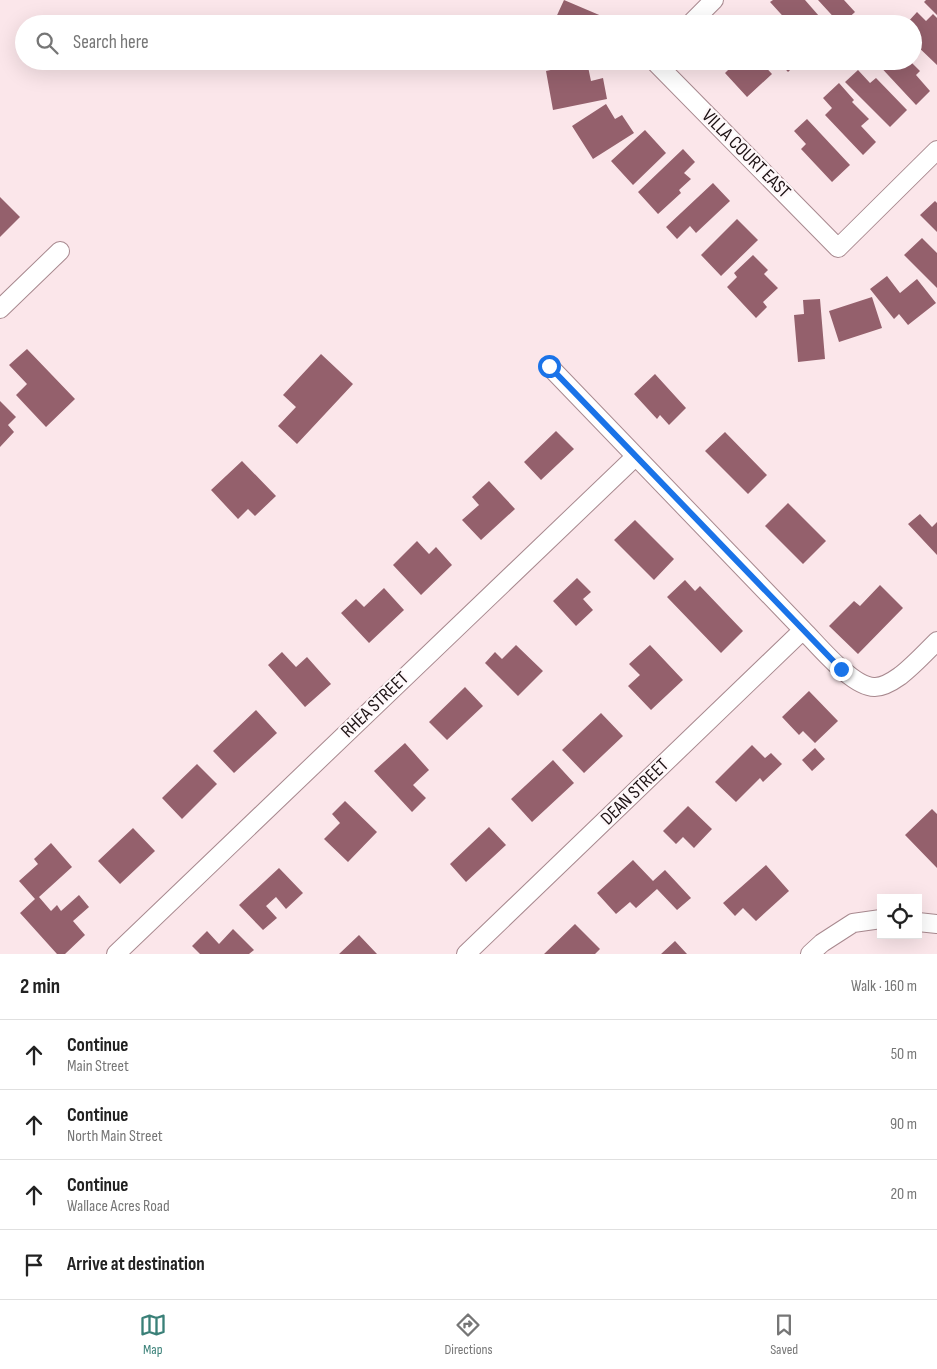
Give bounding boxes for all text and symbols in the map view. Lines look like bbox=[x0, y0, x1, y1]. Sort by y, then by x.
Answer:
search box bbox=[15, 15, 922, 70]
icon: search bbox=[33, 29, 61, 57]
text: Search here bbox=[73, 31, 149, 54]
street label: VILLA COURT EAST bbox=[697, 105, 795, 203]
route start bbox=[538, 355, 561, 378]
route end bbox=[830, 658, 853, 681]
street label: RHEA STREET bbox=[336, 667, 414, 743]
street label: DEAN STREET bbox=[596, 754, 674, 830]
map controls bbox=[877, 894, 922, 939]
button: locate bbox=[877, 894, 922, 939]
text: 2 min bbox=[20, 974, 60, 999]
text: Walk · 160 m bbox=[851, 977, 917, 996]
text: Continue bbox=[67, 1034, 128, 1057]
icon: ahead bbox=[20, 1041, 48, 1069]
text: 50 m bbox=[891, 1045, 917, 1064]
text: Main Street bbox=[67, 1057, 129, 1076]
text: Continue bbox=[67, 1104, 128, 1127]
icon: ahead bbox=[20, 1111, 48, 1139]
text: 90 m bbox=[890, 1115, 917, 1134]
text: North Main Street bbox=[67, 1127, 163, 1146]
text: Continue bbox=[67, 1174, 128, 1197]
icon: ahead bbox=[20, 1181, 48, 1209]
text: 20 m bbox=[890, 1185, 917, 1204]
text: Wallace Acres Road bbox=[67, 1197, 170, 1216]
icon: arrive bbox=[20, 1251, 48, 1279]
text: Arrive at destination bbox=[67, 1253, 205, 1276]
tab: Map bbox=[139, 1311, 167, 1358]
tab: Directions bbox=[444, 1311, 493, 1358]
tab: Saved bbox=[770, 1311, 798, 1358]

